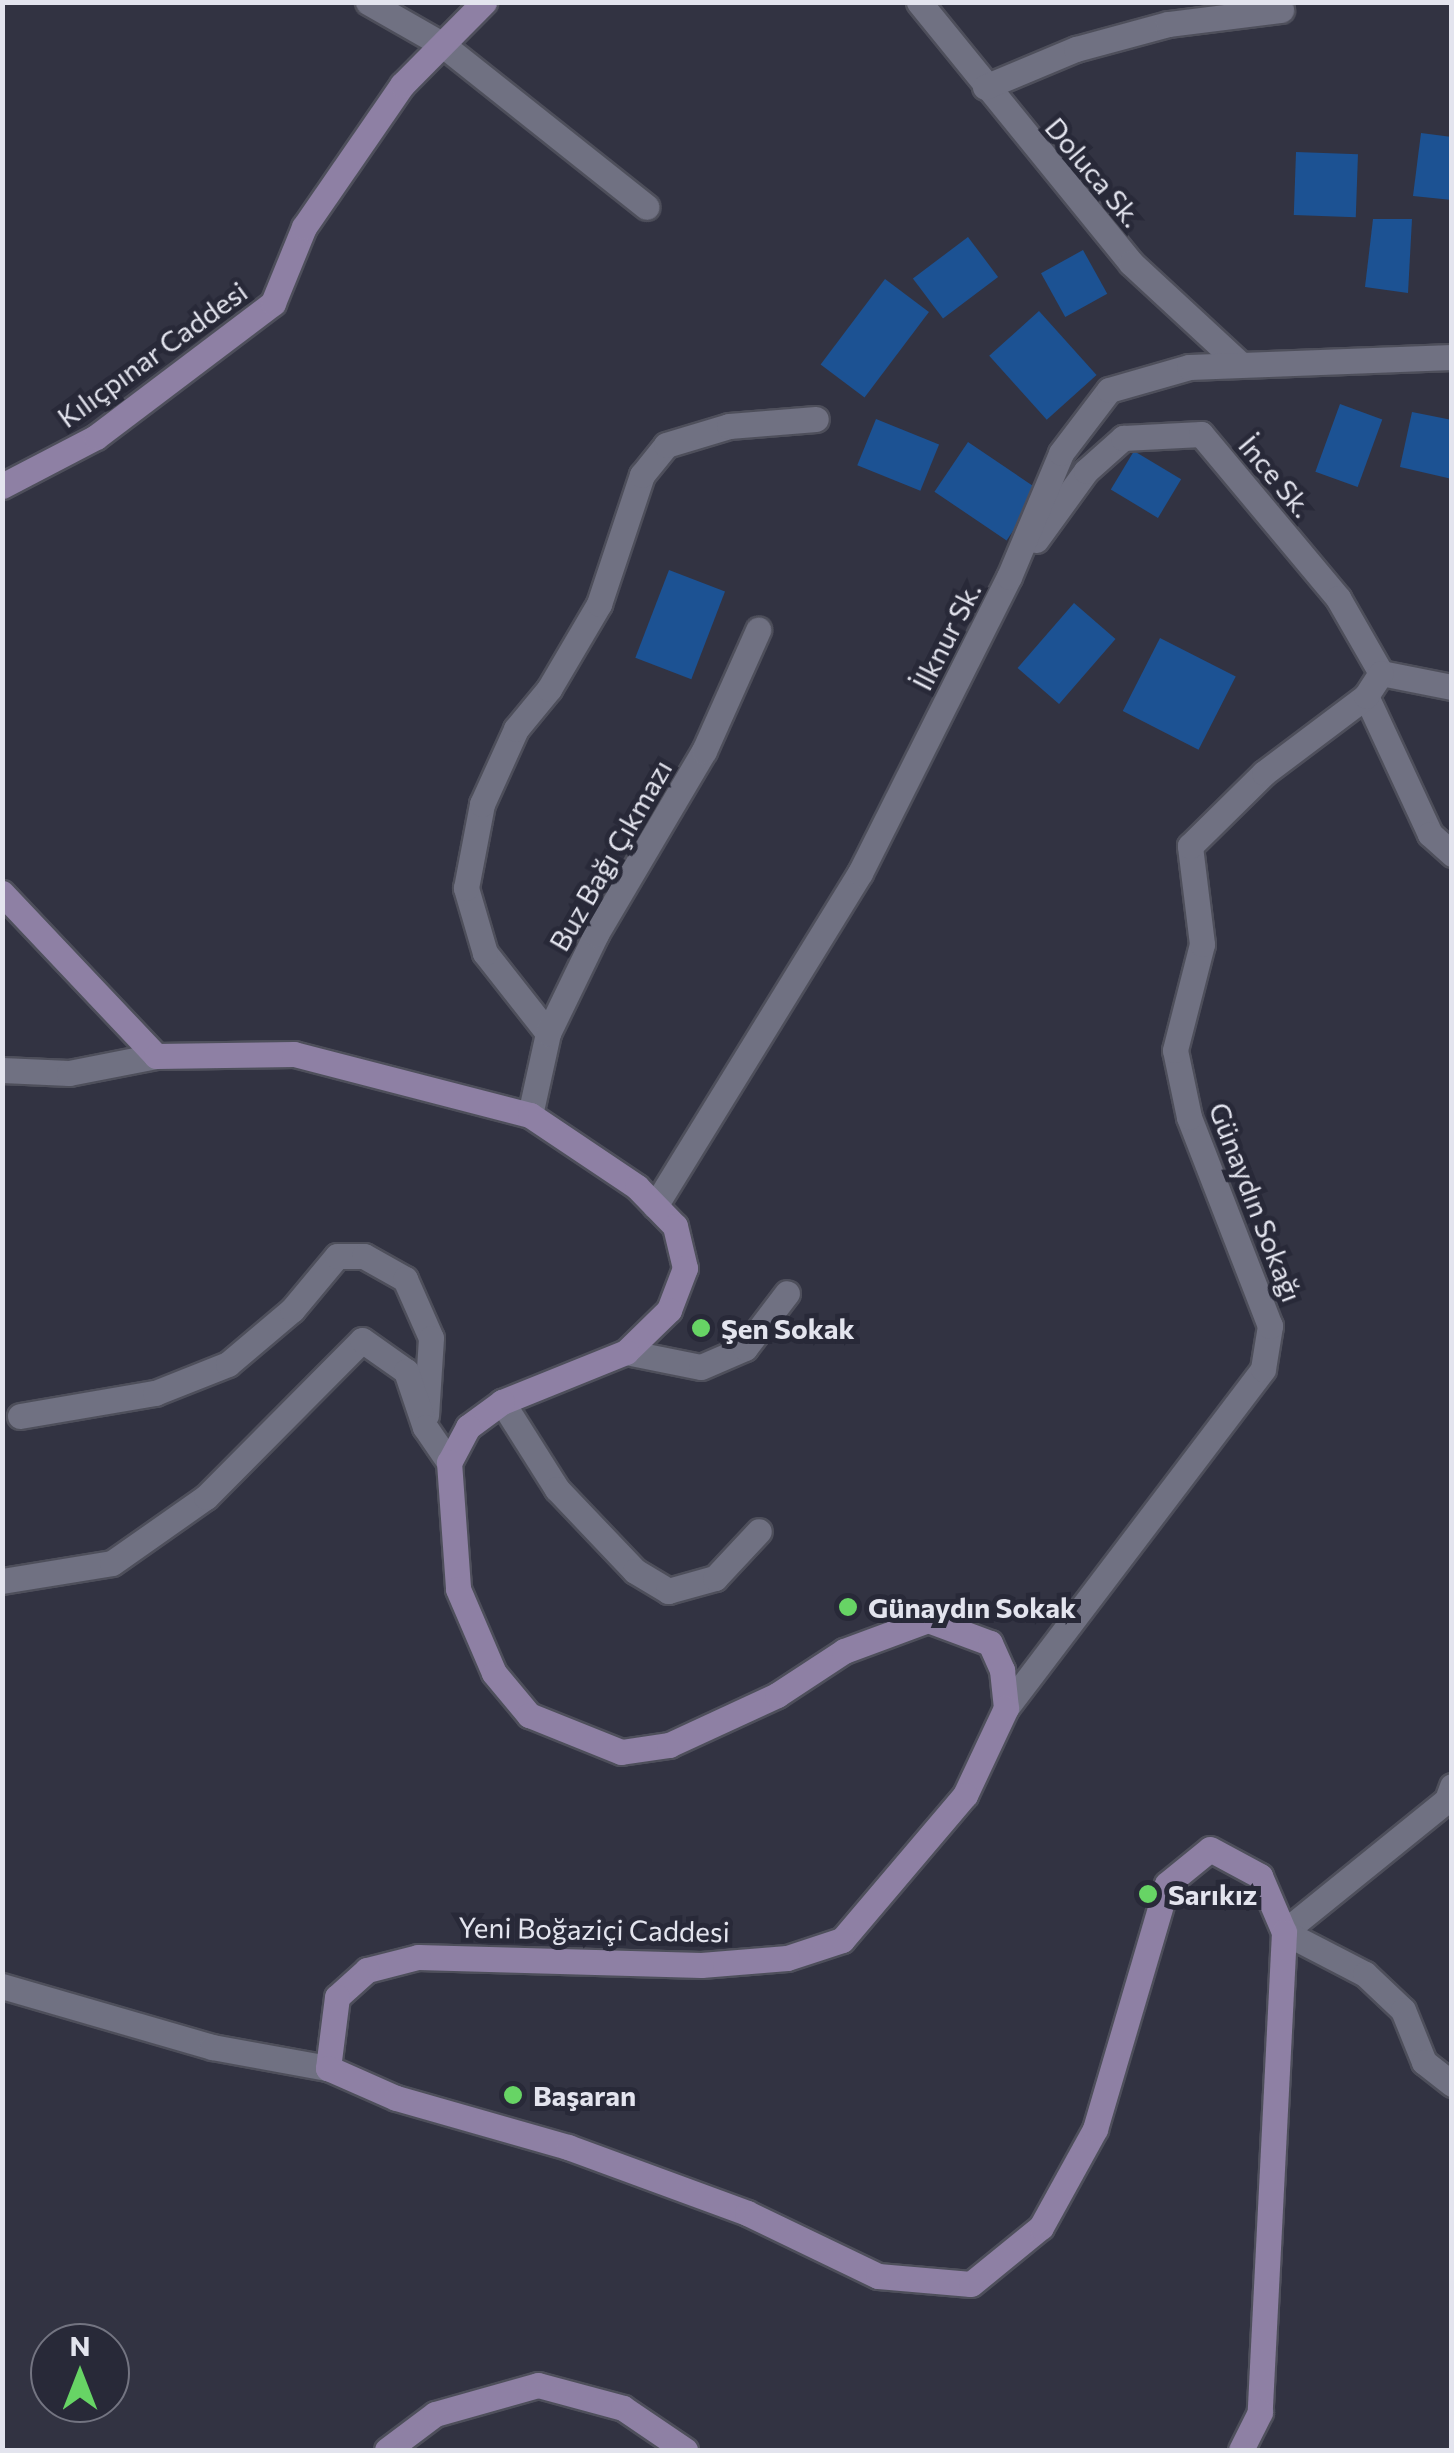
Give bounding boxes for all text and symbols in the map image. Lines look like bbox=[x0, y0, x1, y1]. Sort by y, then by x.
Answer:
street label: Doluca Sk. bbox=[1039, 111, 1149, 233]
street label: Kılıçpınar Caddesi bbox=[51, 274, 253, 434]
street label: İnce Sk. bbox=[1232, 428, 1320, 524]
street label: İlknur Sk. bbox=[905, 576, 987, 696]
street label: Buz Bağı Çıkmazı bbox=[542, 753, 678, 957]
street label: Günaydın Sokağı bbox=[1203, 1098, 1309, 1306]
place label: Şen Sokak bbox=[721, 1311, 855, 1345]
marker: Şen Sokak bbox=[690, 1317, 712, 1339]
place label: Günaydın Sokak bbox=[868, 1590, 1076, 1624]
marker: Günaydın Sokak bbox=[837, 1596, 859, 1618]
place label: Sarıkız bbox=[1168, 1877, 1257, 1911]
marker: Sarıkız bbox=[1137, 1883, 1159, 1905]
street label: Yeni Boğaziçi Caddesi bbox=[458, 1910, 730, 1948]
place label: Başaran bbox=[533, 2078, 636, 2112]
marker: Başaran bbox=[502, 2084, 524, 2106]
north arrow bbox=[30, 2323, 130, 2423]
text: N bbox=[70, 2328, 91, 2362]

